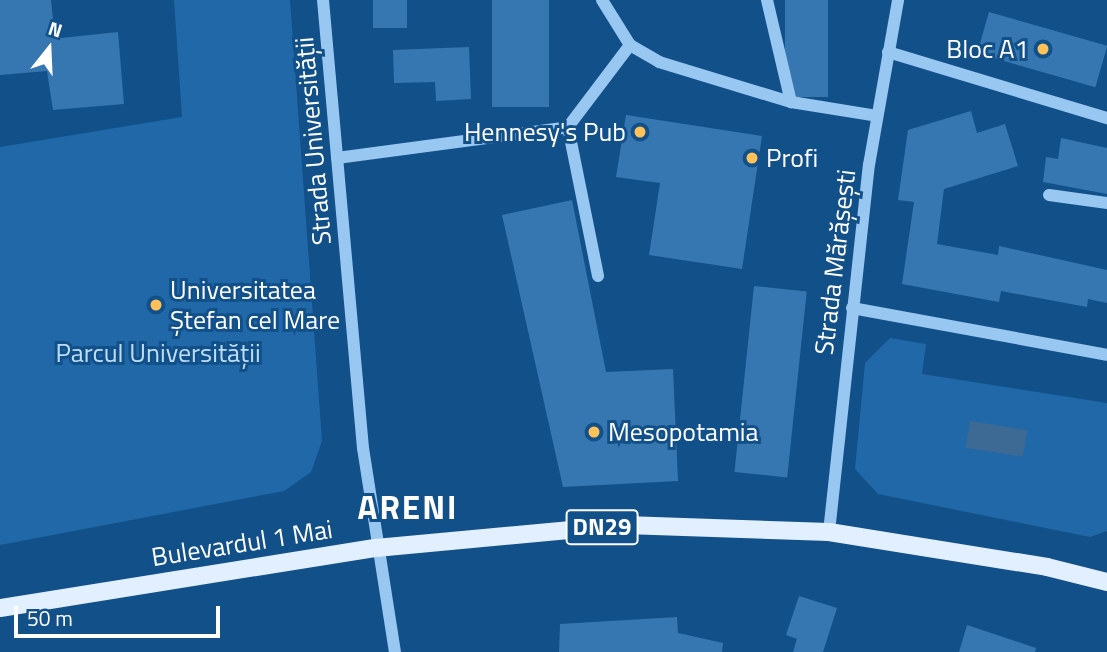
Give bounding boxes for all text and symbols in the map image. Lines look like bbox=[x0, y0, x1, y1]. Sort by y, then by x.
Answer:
text: N bbox=[45, 13, 66, 44]
north arrow bbox=[14, 14, 84, 84]
place label: Bloc A1 bbox=[946, 33, 1029, 65]
street label: Strada Universității bbox=[288, 36, 338, 246]
marker: Bloc A1 bbox=[1035, 41, 1051, 57]
place label: Hennesy's Pub bbox=[464, 116, 626, 148]
marker: Hennesy's Pub bbox=[632, 124, 648, 140]
place label: Profi bbox=[766, 142, 818, 174]
marker: Profi bbox=[744, 150, 760, 166]
street label: Strada Mărășești bbox=[808, 167, 862, 357]
place label: Universitatea Ștefan cel Mare bbox=[170, 274, 340, 336]
marker: Universitatea Ștefan cel Mare bbox=[148, 297, 164, 313]
park label: Parcul Universității bbox=[55, 337, 261, 369]
place label: Mesopotamia bbox=[608, 416, 759, 448]
marker: Mesopotamia bbox=[586, 424, 602, 440]
district label: ARENI bbox=[358, 488, 458, 528]
road number: DN29 bbox=[565, 506, 639, 548]
street label: Bulevardul 1 Mai bbox=[149, 513, 335, 573]
scale bar bbox=[18, 592, 224, 636]
text: 50 m bbox=[27, 602, 73, 634]

